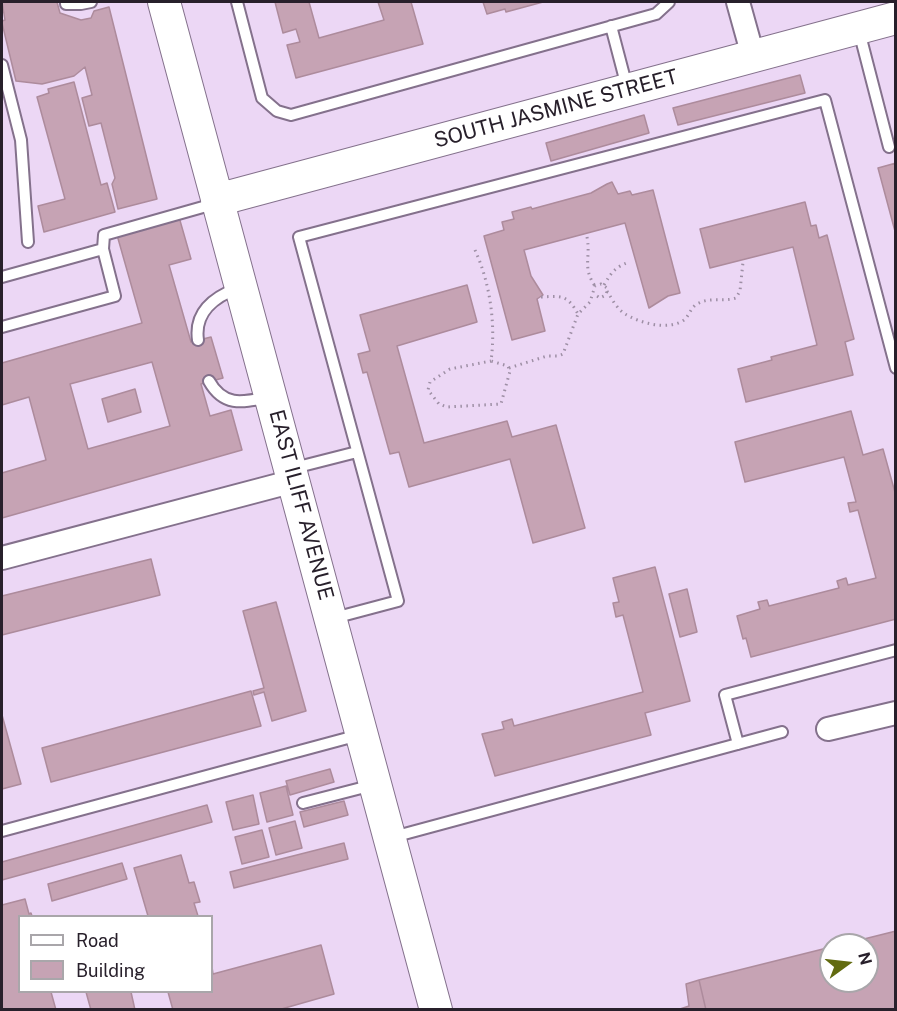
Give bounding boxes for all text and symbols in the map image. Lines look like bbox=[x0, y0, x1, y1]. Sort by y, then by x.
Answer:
street label: SOUTH JASMINE STREET bbox=[431, 64, 681, 154]
street label: EAST ILIFF AVENUE bbox=[263, 407, 339, 603]
legend bbox=[18, 915, 213, 993]
text: Road bbox=[76, 930, 119, 951]
north arrow bbox=[819, 933, 879, 993]
text: N bbox=[854, 950, 876, 967]
text: Building bbox=[76, 960, 145, 981]

